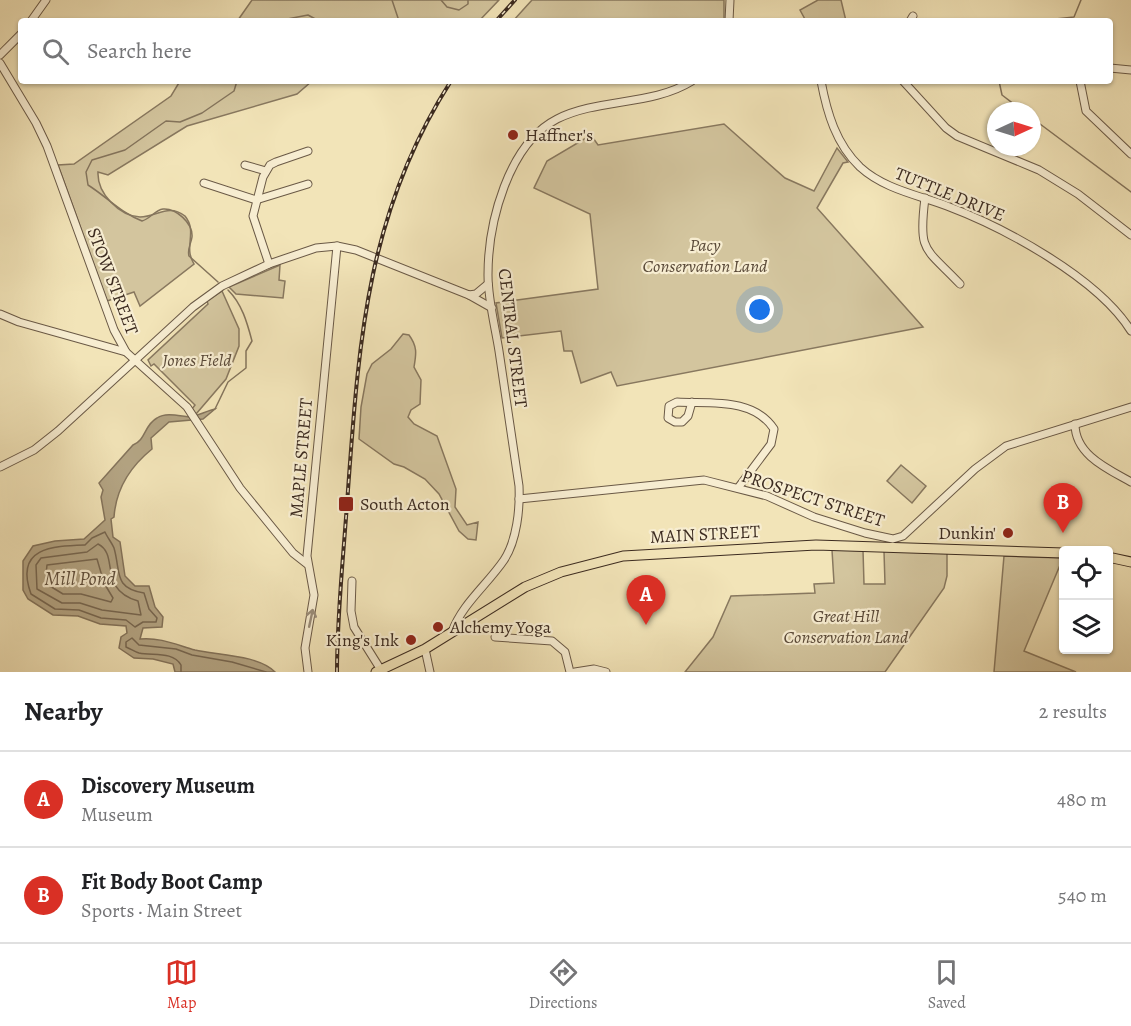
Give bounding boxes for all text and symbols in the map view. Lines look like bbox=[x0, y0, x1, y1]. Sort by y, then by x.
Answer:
search box bbox=[18, 18, 1113, 84]
icon: search bbox=[39, 35, 72, 68]
text: Search here bbox=[87, 36, 192, 66]
north arrow bbox=[987, 102, 1041, 156]
place label: Haffner's bbox=[525, 123, 593, 147]
marker: Haffner's bbox=[506, 128, 520, 142]
street label: TUTTLE DRIVE bbox=[891, 161, 1009, 227]
street label: STOW STREET bbox=[82, 224, 144, 338]
park label: Pacy Conservation Land bbox=[643, 233, 768, 278]
street label: CENTRAL STREET bbox=[493, 267, 533, 409]
your location bbox=[745, 295, 774, 324]
park label: Jones Field bbox=[161, 348, 232, 372]
street label: MAPLE STREET bbox=[284, 397, 318, 519]
street label: PROSPECT STREET bbox=[738, 464, 888, 532]
pin: B bbox=[1044, 484, 1082, 533]
place label: South Acton bbox=[360, 492, 450, 516]
marker: South Acton bbox=[337, 495, 355, 513]
street label: MAIN STREET bbox=[649, 519, 761, 549]
place label: Dunkin' bbox=[938, 521, 996, 545]
marker: Dunkin' bbox=[1001, 526, 1015, 540]
map controls bbox=[1059, 546, 1113, 654]
button: locate bbox=[1059, 546, 1113, 600]
water label: Mill Pond bbox=[44, 565, 117, 592]
pin: A bbox=[626, 576, 666, 625]
button: layers bbox=[1059, 600, 1113, 654]
park label: Great Hill Conservation Land bbox=[784, 604, 909, 649]
one-way arrow bbox=[306, 608, 317, 628]
place label: Alchemy Yoga bbox=[449, 615, 552, 639]
marker: Alchemy Yoga bbox=[431, 620, 445, 634]
place label: King's Ink bbox=[326, 628, 399, 652]
marker: King's Ink bbox=[404, 633, 418, 647]
text: Nearby bbox=[24, 694, 103, 729]
text: 2 results bbox=[1039, 698, 1107, 725]
text: Discovery Museum bbox=[81, 771, 255, 801]
text: A bbox=[37, 786, 50, 813]
text: 480 m bbox=[1057, 786, 1107, 813]
text: Museum bbox=[81, 801, 153, 828]
text: Fit Body Boot Camp bbox=[81, 867, 263, 897]
text: B bbox=[37, 882, 50, 909]
text: 540 m bbox=[1058, 882, 1107, 909]
text: Sports · Main Street bbox=[81, 897, 242, 924]
tab: Map bbox=[165, 956, 198, 1014]
tab: Directions bbox=[529, 956, 597, 1014]
tab: Saved bbox=[928, 956, 966, 1014]

